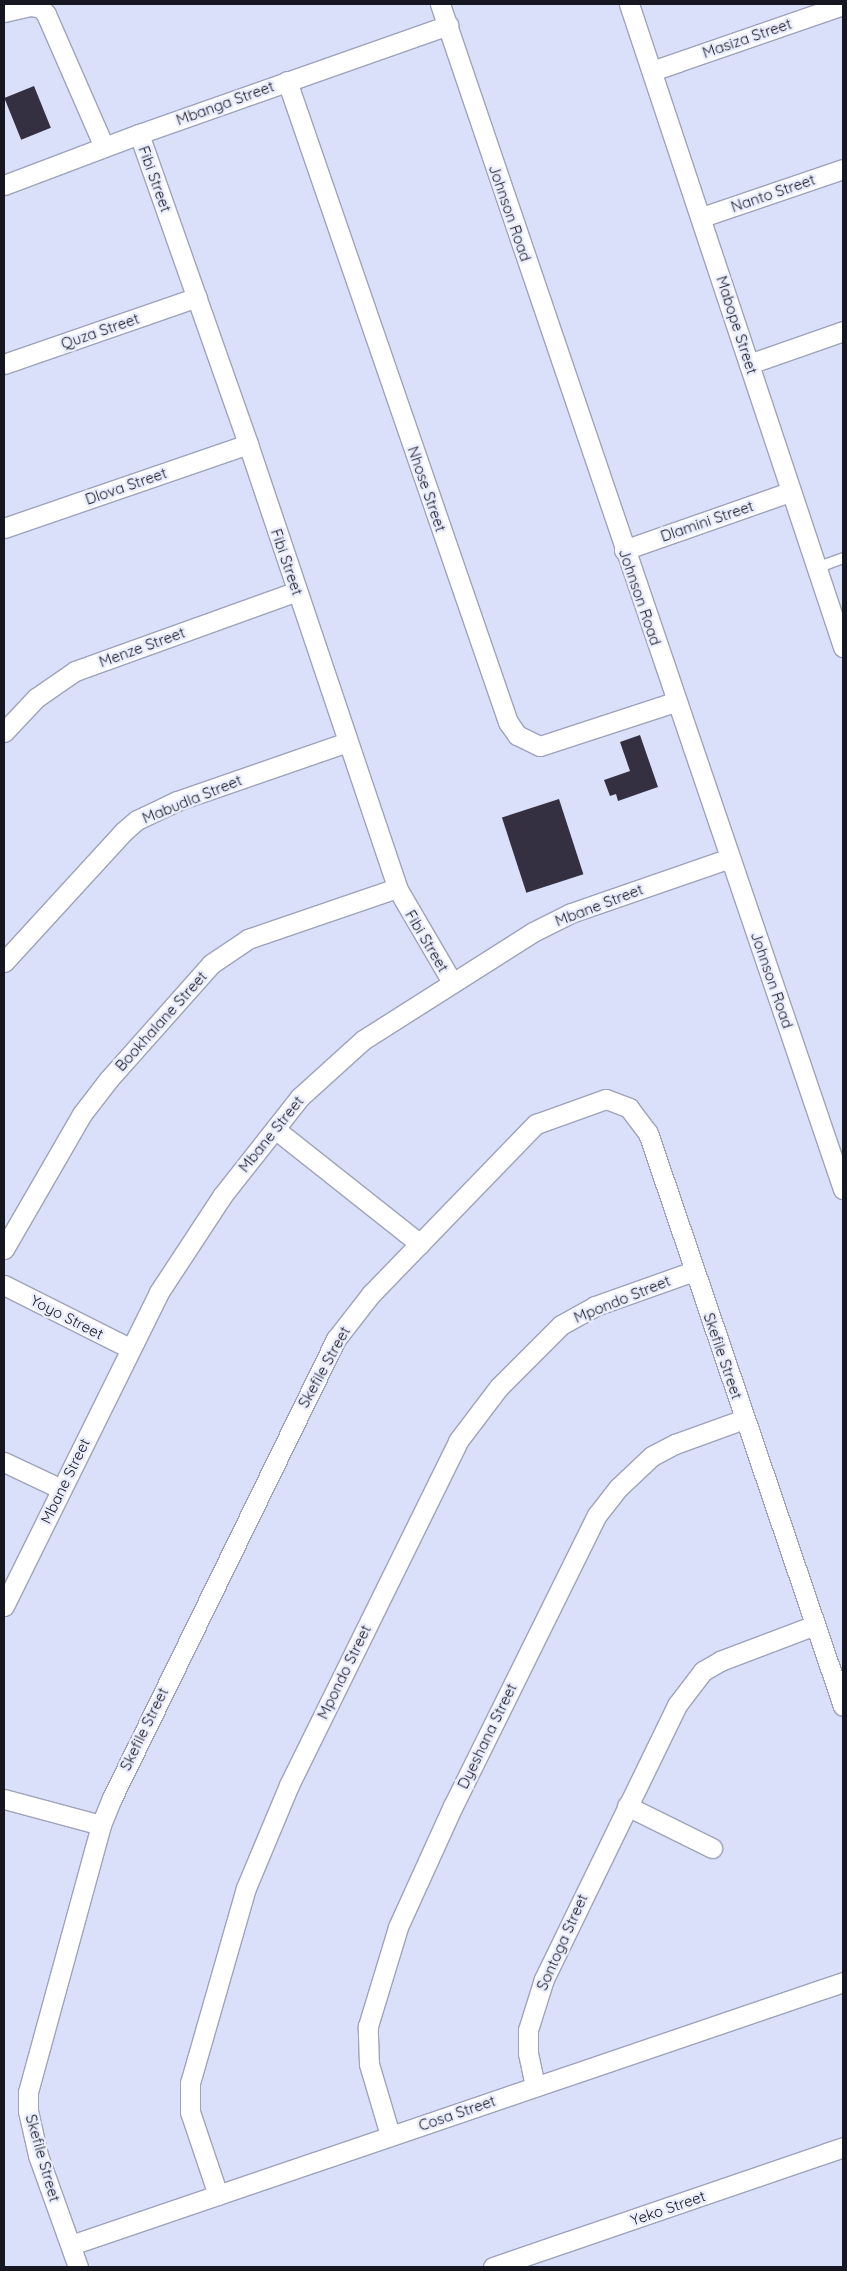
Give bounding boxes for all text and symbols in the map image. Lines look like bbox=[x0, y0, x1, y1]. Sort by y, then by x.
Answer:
street label: Masiza Street bbox=[700, 14, 794, 62]
street label: Mbanga Street bbox=[174, 77, 276, 129]
street label: Fibi Street bbox=[135, 143, 175, 215]
street label: Johnson Road bbox=[485, 162, 535, 264]
street label: Nanto Street bbox=[729, 170, 817, 216]
street label: Mabope Street bbox=[713, 274, 761, 376]
street label: Quza Street bbox=[59, 309, 141, 353]
street label: Nhose Street bbox=[404, 444, 450, 534]
street label: Dlova Street bbox=[83, 464, 169, 508]
street label: Dlamini Street bbox=[658, 497, 756, 545]
street label: Fibi Street bbox=[267, 526, 307, 598]
street label: Johnson Road bbox=[615, 546, 665, 648]
street label: Menze Street bbox=[97, 623, 187, 671]
street label: Mabudla Street bbox=[140, 771, 244, 827]
street label: Mbane Street bbox=[552, 880, 646, 930]
street label: Fibi Street bbox=[401, 907, 453, 975]
street label: Johnson Road bbox=[747, 929, 797, 1031]
street label: Bookhalane Street bbox=[111, 967, 211, 1075]
street label: Mbane Street bbox=[235, 1092, 307, 1176]
street label: Mpondo Street bbox=[571, 1271, 673, 1327]
street label: Yoyo Street bbox=[28, 1291, 106, 1343]
street label: Skefile Street bbox=[700, 1310, 746, 1402]
street label: Skefile Street bbox=[294, 1323, 354, 1411]
street label: Mbane Street bbox=[37, 1435, 93, 1527]
street label: Mpondo Street bbox=[313, 1622, 375, 1722]
street label: Dyeshana Street bbox=[454, 1680, 520, 1792]
street label: Skefile Street bbox=[116, 1685, 172, 1773]
street label: Sontoga Street bbox=[533, 1891, 591, 1993]
street label: Cosa Street bbox=[416, 2091, 498, 2135]
street label: Skefile Street bbox=[22, 2112, 64, 2204]
street label: Yeko Street bbox=[628, 2187, 708, 2229]

